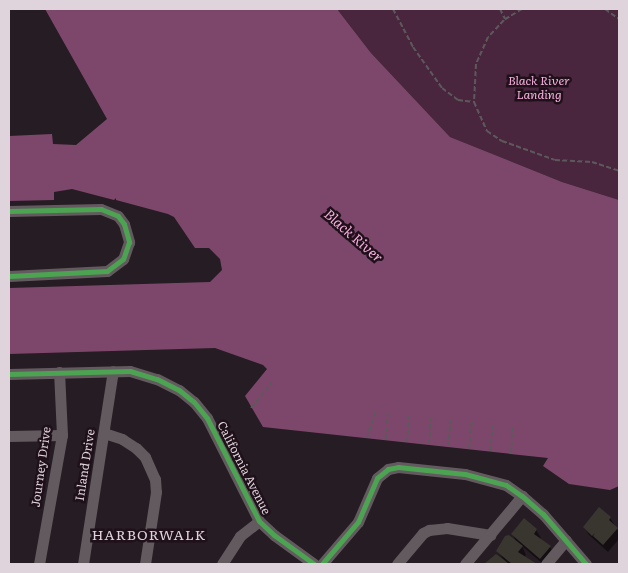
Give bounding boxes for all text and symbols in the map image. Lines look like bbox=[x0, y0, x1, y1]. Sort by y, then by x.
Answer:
park label: Black River Landing bbox=[508, 74, 570, 102]
water label: Black River bbox=[321, 205, 387, 265]
street label: California Avenue bbox=[214, 419, 274, 517]
street label: Journey Drive bbox=[28, 426, 54, 508]
street label: Inland Drive bbox=[72, 428, 98, 502]
district label: HARBORWALK bbox=[90, 526, 208, 542]

